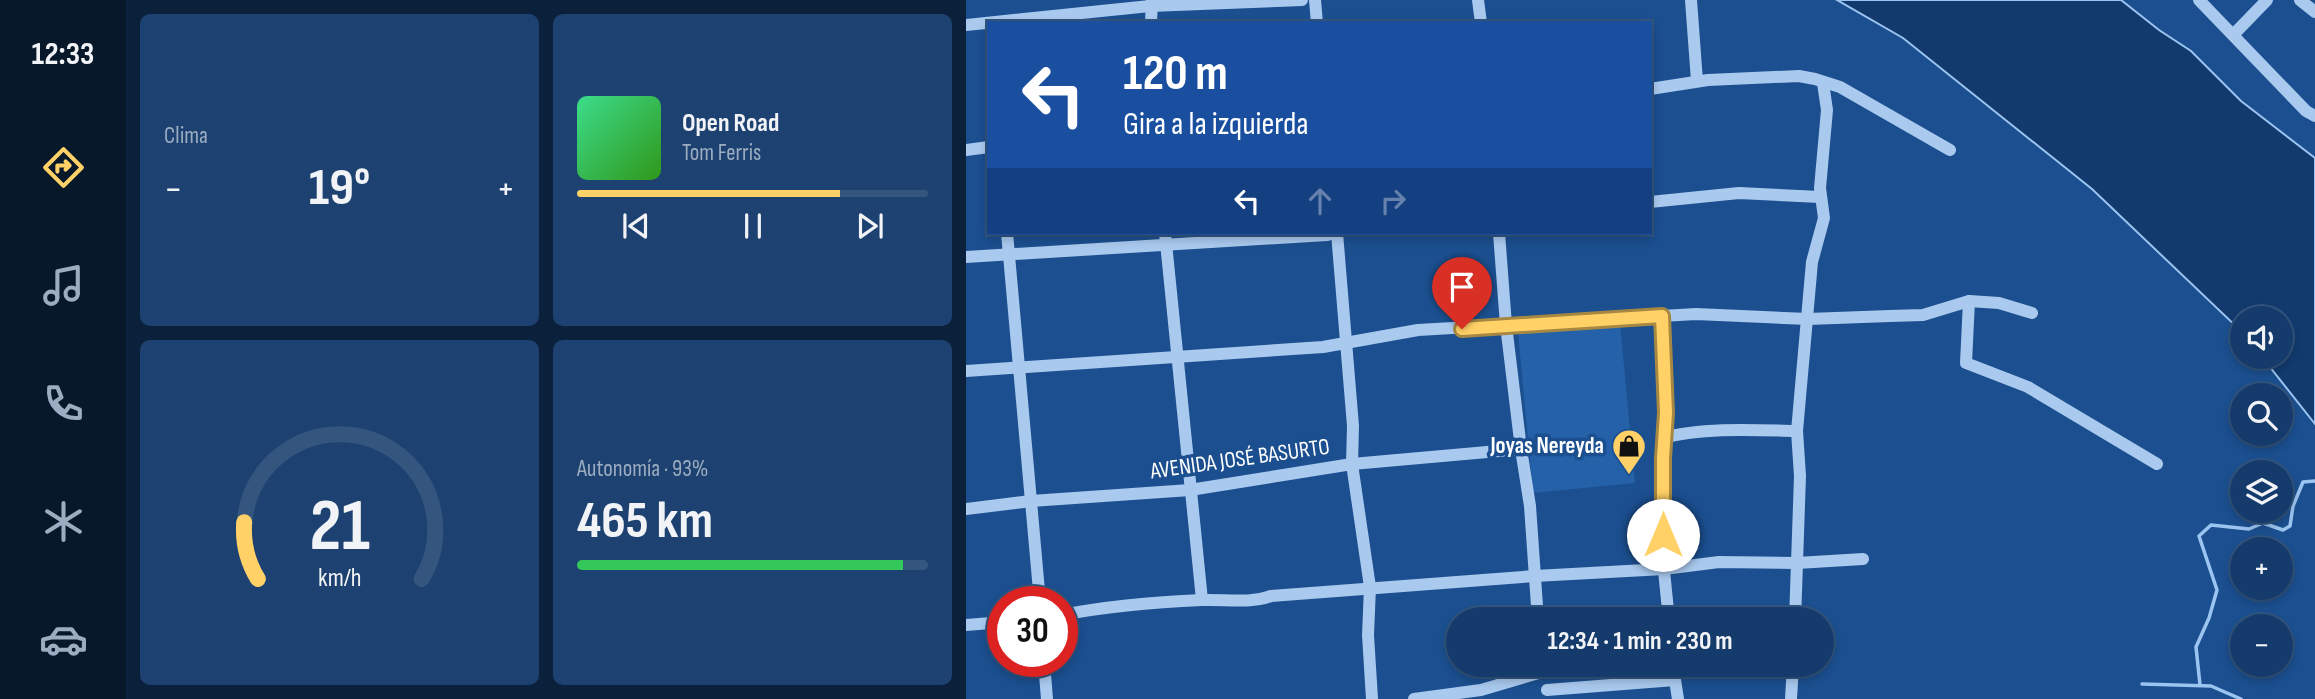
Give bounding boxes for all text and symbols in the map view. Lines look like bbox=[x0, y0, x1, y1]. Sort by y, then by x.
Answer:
text: 12:33 bbox=[32, 35, 94, 74]
text: 120 m bbox=[1123, 45, 1228, 104]
icon: left bbox=[1008, 49, 1099, 140]
text: Gira a la izquierda bbox=[1123, 105, 1309, 144]
text: Open Road bbox=[682, 108, 779, 139]
text: Clima bbox=[164, 122, 208, 150]
text: Tom Ferris bbox=[682, 139, 761, 167]
icon: directions bbox=[39, 143, 88, 192]
text: 19° bbox=[309, 157, 370, 220]
text: − bbox=[164, 167, 183, 212]
text: + bbox=[496, 167, 515, 212]
icon: left bbox=[1228, 182, 1266, 220]
icon: ahead bbox=[1301, 182, 1339, 220]
icon: right bbox=[1374, 182, 1412, 220]
icon: previous bbox=[617, 207, 655, 245]
icon: pause bbox=[734, 207, 772, 245]
icon: next bbox=[851, 207, 889, 245]
pin bbox=[1432, 257, 1492, 329]
icon: music bbox=[39, 261, 88, 310]
icon: arrive bbox=[1443, 268, 1481, 306]
map controls bbox=[2230, 306, 2293, 677]
button: sound bbox=[2230, 306, 2293, 369]
icon: phone bbox=[39, 379, 88, 428]
button: search bbox=[2230, 383, 2293, 446]
shop icon: Joyas Nereyda bbox=[1610, 427, 1648, 476]
place label: Joyas Nereyda bbox=[1489, 432, 1604, 460]
street label: AVENIDA JOSÉ BASURTO bbox=[1148, 433, 1331, 486]
text: Autonomía · 93% bbox=[577, 455, 709, 483]
button: layers bbox=[2230, 460, 2293, 523]
text: 21 bbox=[309, 483, 370, 571]
text: 465 km bbox=[577, 490, 713, 553]
icon: climate bbox=[39, 497, 88, 546]
position arrow bbox=[1626, 498, 1700, 572]
button: + bbox=[2230, 537, 2293, 600]
text: km/h bbox=[318, 562, 361, 593]
speed limit sign: 30 bbox=[987, 586, 1078, 677]
button: − bbox=[2230, 614, 2293, 677]
icon: car bbox=[39, 615, 88, 664]
text: 12:34 · 1 min · 230 m bbox=[1547, 626, 1733, 657]

